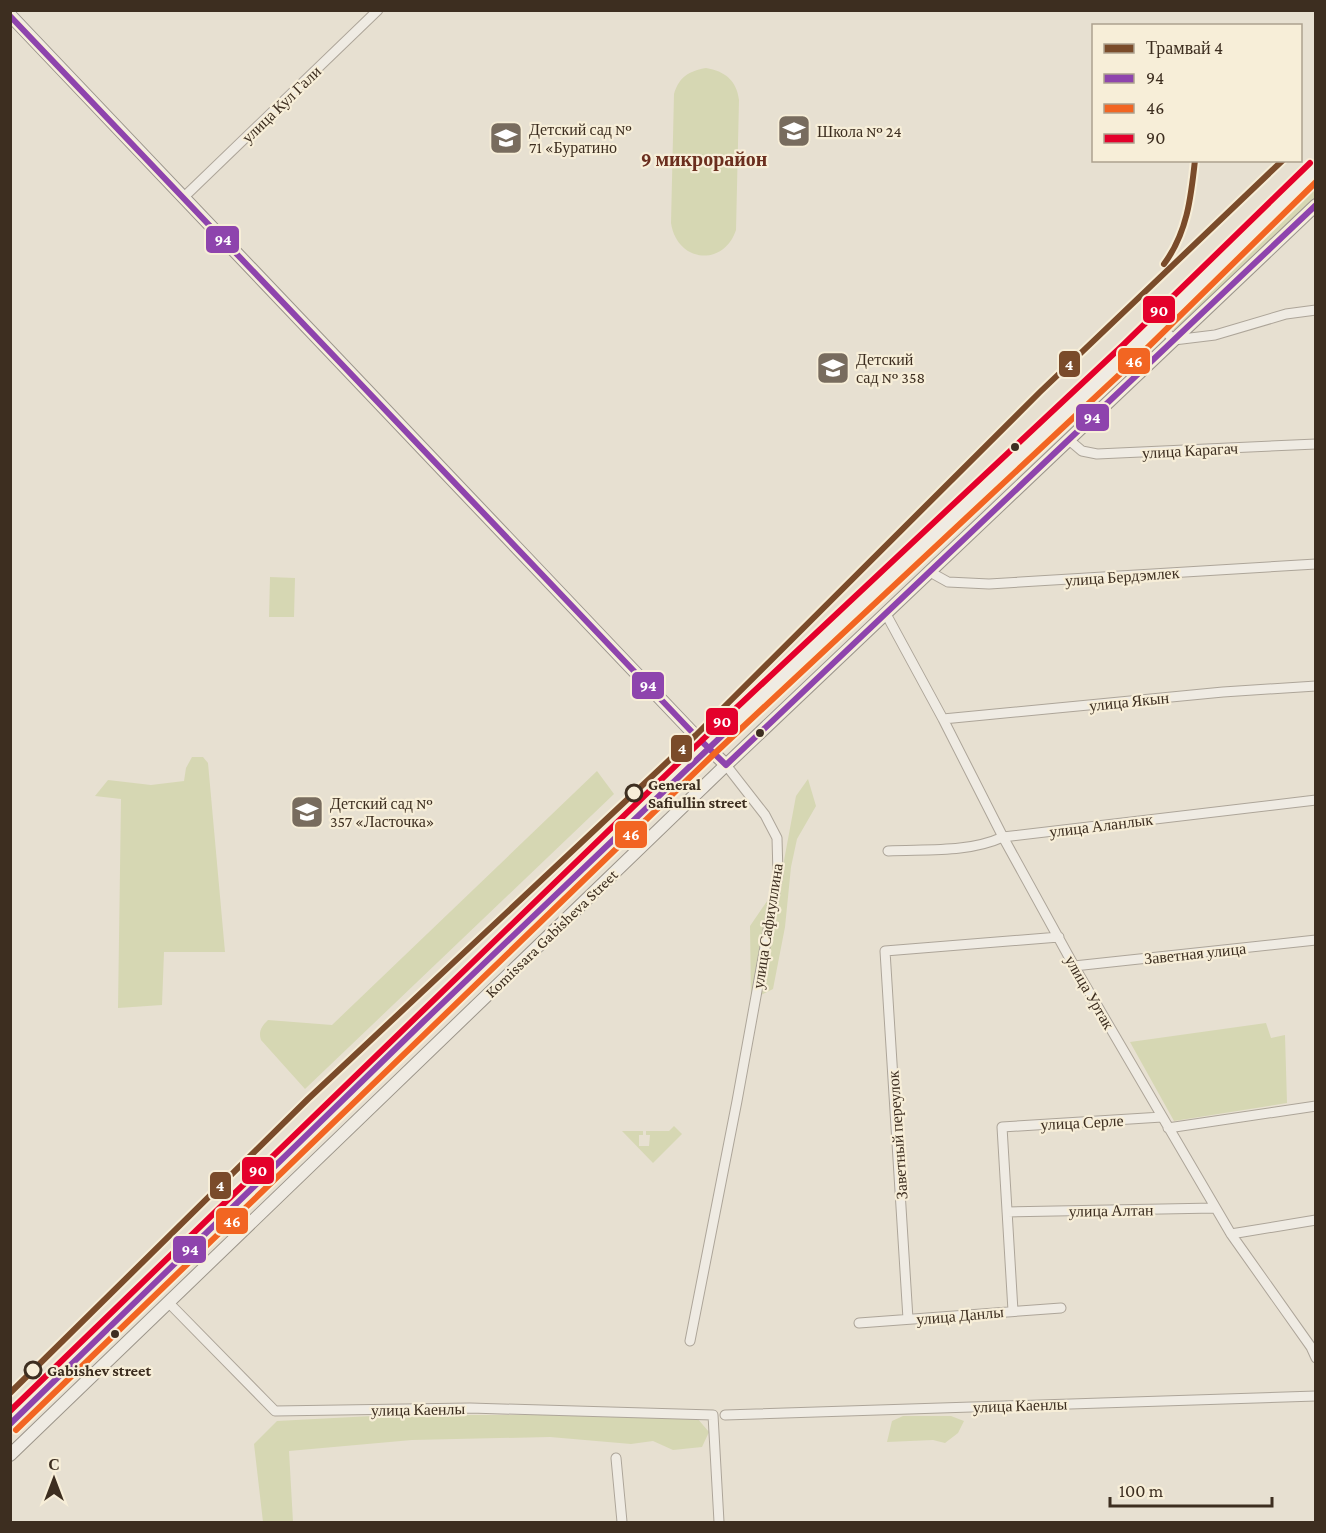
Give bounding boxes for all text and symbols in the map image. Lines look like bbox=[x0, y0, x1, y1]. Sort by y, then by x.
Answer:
legend bbox=[1092, 24, 1302, 162]
text: Трамвай 4 bbox=[1146, 38, 1223, 58]
street label: улица Кул Гали bbox=[238, 62, 325, 147]
text: 94 bbox=[1146, 68, 1164, 88]
text: 46 bbox=[1146, 98, 1164, 118]
school or university icon: Школа № 24 bbox=[776, 113, 812, 149]
school or university icon: Детский сад № 71 «Буратино bbox=[488, 120, 524, 156]
place label: Детский сад № 71 «Буратино bbox=[529, 121, 632, 157]
place label: Школа № 24 bbox=[817, 123, 902, 140]
text: 90 bbox=[1146, 128, 1165, 148]
district label: 9 микрорайон bbox=[641, 148, 767, 171]
line badge: 94 bbox=[205, 225, 240, 254]
text: 94 bbox=[214, 231, 232, 248]
line badge: 90 bbox=[1142, 295, 1176, 324]
text: 90 bbox=[1150, 302, 1168, 319]
line badge: 46 bbox=[1117, 347, 1151, 375]
school or university icon: Детский сад № 358 bbox=[815, 350, 851, 386]
line badge: 4 bbox=[1058, 350, 1081, 378]
place label: Детский сад № 358 bbox=[856, 351, 925, 387]
text: 46 bbox=[1125, 353, 1143, 370]
text: 4 bbox=[1065, 356, 1074, 373]
line badge: 94 bbox=[1075, 403, 1110, 432]
text: 94 bbox=[1083, 409, 1101, 426]
street label: улица Карагач bbox=[1142, 439, 1239, 463]
unlabelled marker bbox=[1009, 441, 1021, 453]
street label: улица Бердэмлек bbox=[1064, 564, 1180, 590]
line badge: 94 bbox=[631, 671, 665, 700]
text: 94 bbox=[639, 677, 657, 694]
street label: улица Якын bbox=[1088, 689, 1170, 715]
line badge: 90 bbox=[705, 707, 739, 736]
text: 90 bbox=[713, 713, 731, 730]
unlabelled marker bbox=[754, 727, 766, 739]
line badge: 4 bbox=[670, 734, 693, 763]
text: 4 bbox=[678, 740, 687, 757]
place label: General Safiullin street bbox=[648, 776, 748, 811]
marker: General Safiullin street bbox=[625, 784, 643, 802]
school or university icon: Детский сад № 357 «Ласточка» bbox=[289, 794, 325, 830]
place label: Детский сад № 357 «Ласточка» bbox=[330, 795, 435, 830]
street label: улица Аланлык bbox=[1048, 811, 1154, 841]
line badge: 46 bbox=[614, 820, 648, 849]
text: 46 bbox=[622, 826, 640, 843]
street label: улица Сафиуллина bbox=[749, 862, 787, 990]
street label: Komissara Gabisheva Street bbox=[482, 865, 621, 1001]
street label: Заветная улица bbox=[1143, 940, 1247, 968]
street label: улица Уртак bbox=[1061, 952, 1118, 1033]
street label: Заветный переулок bbox=[885, 1070, 911, 1200]
street label: улица Серле bbox=[1040, 1112, 1124, 1134]
line badge: 90 bbox=[241, 1156, 275, 1185]
text: 90 bbox=[249, 1162, 267, 1179]
line badge: 4 bbox=[209, 1171, 232, 1200]
text: 4 bbox=[216, 1177, 225, 1194]
street label: улица Алтан bbox=[1068, 1201, 1154, 1221]
line badge: 46 bbox=[215, 1207, 249, 1235]
text: 46 bbox=[223, 1213, 241, 1230]
line badge: 94 bbox=[172, 1235, 207, 1264]
text: 94 bbox=[181, 1241, 199, 1258]
street label: улица Данлы bbox=[916, 1303, 1005, 1329]
unlabelled marker bbox=[109, 1328, 121, 1340]
marker: Gabishev street bbox=[24, 1361, 42, 1379]
place label: Gabishev street bbox=[47, 1362, 151, 1379]
street label: улица Каенлы bbox=[973, 1395, 1068, 1417]
street label: улица Каенлы bbox=[371, 1400, 466, 1420]
north arrow bbox=[24, 1449, 84, 1509]
text: С bbox=[48, 1456, 60, 1473]
scale bar bbox=[1110, 1470, 1272, 1508]
text: 100 m bbox=[1119, 1481, 1164, 1501]

